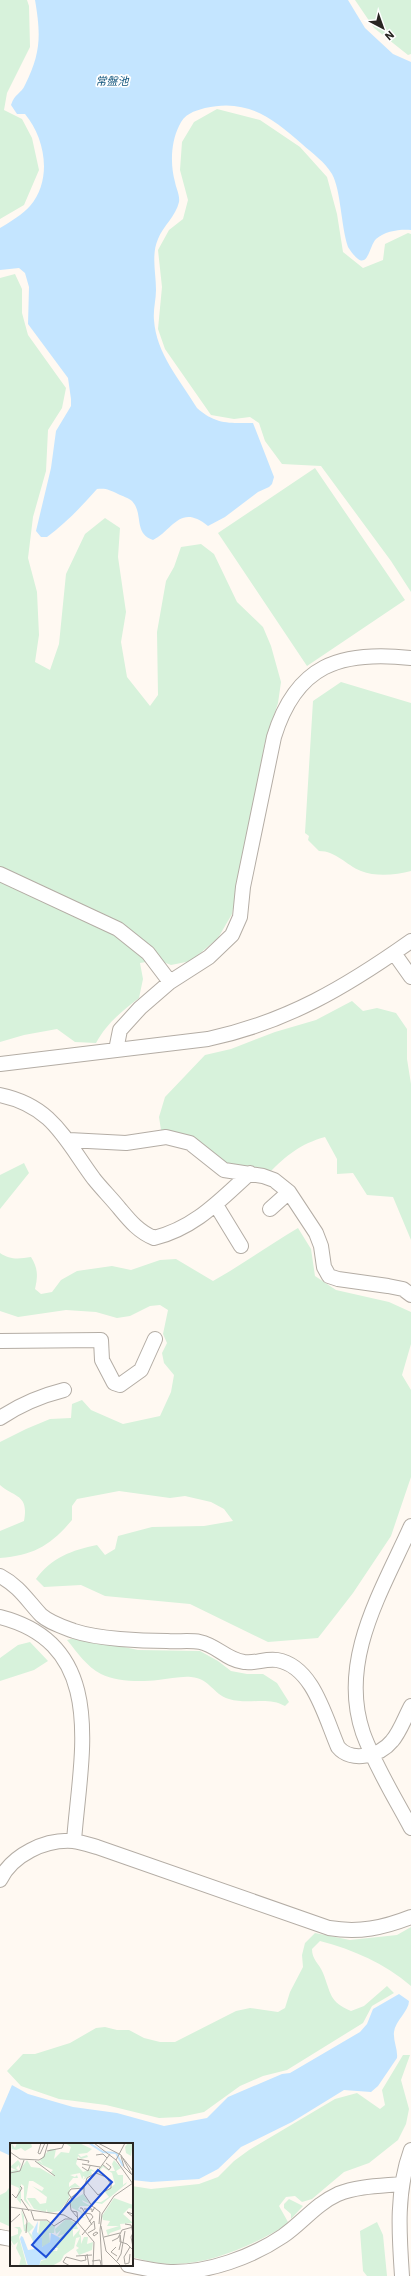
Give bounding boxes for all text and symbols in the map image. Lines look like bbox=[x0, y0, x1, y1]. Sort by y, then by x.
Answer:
north arrow bbox=[363, 8, 403, 48]
text: N bbox=[382, 28, 397, 43]
water label: 常盤池 bbox=[96, 74, 129, 88]
inset map bbox=[10, 2143, 133, 2266]

